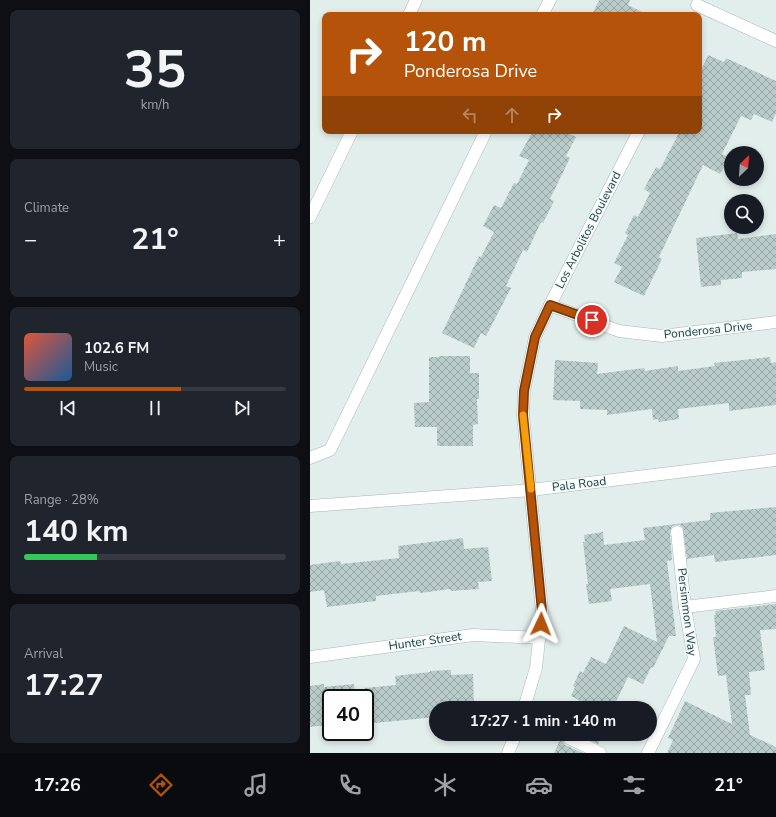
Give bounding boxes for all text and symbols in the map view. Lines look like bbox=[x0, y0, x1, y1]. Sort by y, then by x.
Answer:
text: 120 m bbox=[404, 23, 487, 61]
icon: right bbox=[338, 28, 390, 80]
text: 35 bbox=[124, 34, 186, 105]
text: Ponderosa Drive bbox=[404, 59, 537, 83]
text: km/h bbox=[141, 96, 169, 114]
icon: left bbox=[459, 104, 481, 126]
icon: ahead bbox=[501, 104, 523, 126]
icon: right bbox=[543, 104, 565, 126]
north arrow bbox=[724, 146, 764, 186]
map controls bbox=[724, 146, 764, 234]
street label: Los Arbolitos Boulevard bbox=[551, 169, 625, 291]
button: search bbox=[724, 194, 764, 234]
text: Climate bbox=[24, 199, 69, 217]
text: 21° bbox=[131, 219, 179, 260]
text: − bbox=[24, 225, 37, 255]
text: + bbox=[273, 225, 286, 255]
pin bbox=[575, 303, 609, 337]
icon: arrive bbox=[581, 309, 603, 331]
street label: Ponderosa Drive bbox=[663, 317, 753, 343]
text: 102.6 FM bbox=[84, 338, 149, 358]
text: Music bbox=[84, 358, 118, 376]
icon: previous bbox=[57, 397, 79, 419]
icon: pause bbox=[144, 397, 166, 419]
icon: next bbox=[231, 397, 253, 419]
street label: Pala Road bbox=[551, 473, 607, 495]
text: Range · 28% bbox=[24, 491, 99, 509]
text: 140 km bbox=[24, 511, 129, 552]
street label: Persimmon Way bbox=[674, 567, 700, 658]
position arrow bbox=[520, 603, 562, 645]
street label: Hunter Street bbox=[388, 628, 463, 654]
text: Arrival bbox=[24, 645, 63, 663]
text: 17:27 bbox=[24, 665, 103, 706]
speed limit sign: 40 bbox=[322, 689, 374, 741]
text: 17:27 · 1 min · 140 m bbox=[470, 711, 616, 731]
icon: directions bbox=[147, 771, 175, 799]
icon: music bbox=[242, 771, 270, 799]
icon: phone bbox=[336, 771, 364, 799]
icon: climate bbox=[431, 771, 459, 799]
icon: car bbox=[525, 771, 553, 799]
icon: filters bbox=[620, 771, 648, 799]
text: 17:26 bbox=[33, 773, 81, 797]
text: 21° bbox=[714, 773, 743, 797]

